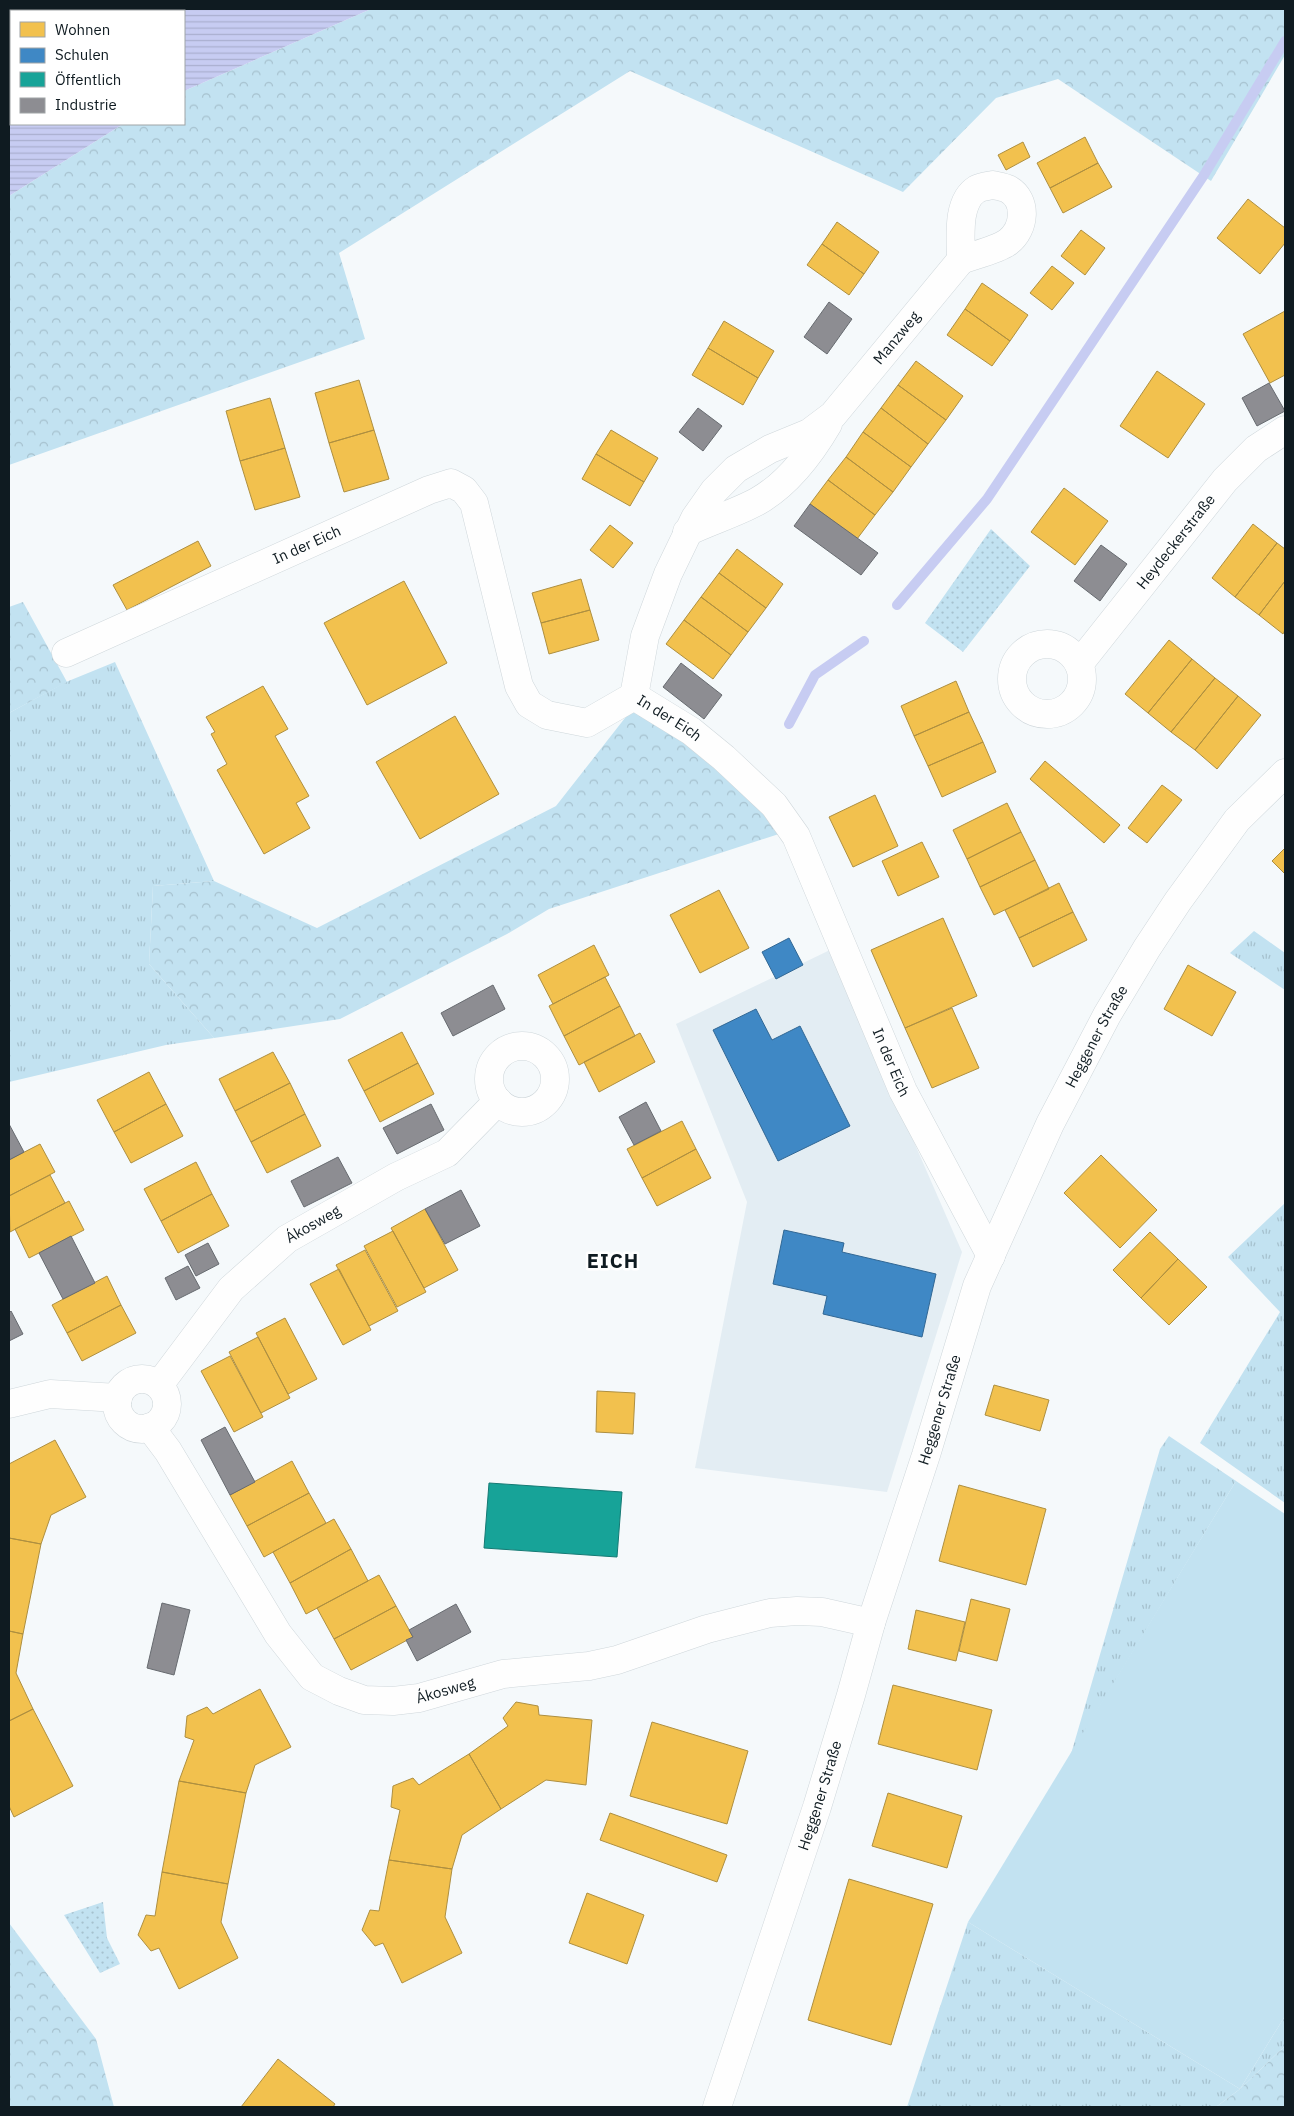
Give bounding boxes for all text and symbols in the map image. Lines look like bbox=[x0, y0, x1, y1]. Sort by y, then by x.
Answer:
legend bbox=[10, 10, 185, 125]
text: Wohnen bbox=[55, 20, 110, 39]
text: Schulen bbox=[55, 45, 109, 64]
text: Öffentlich bbox=[55, 70, 121, 89]
text: Industrie bbox=[55, 95, 117, 114]
street label: Manzweg bbox=[869, 307, 924, 368]
street label: Heydeckerstraße bbox=[1132, 490, 1219, 593]
street label: In der Eich bbox=[270, 521, 344, 568]
street label: In der Eich bbox=[634, 690, 706, 745]
street label: Heggener Straße bbox=[1061, 982, 1132, 1091]
street label: In der Eich bbox=[869, 1025, 914, 1100]
street label: Ákosweg bbox=[282, 1201, 344, 1247]
district label: EICH bbox=[587, 1247, 639, 1274]
street label: Heggener Straße bbox=[913, 1352, 965, 1467]
street label: Ákosweg bbox=[414, 1673, 477, 1707]
street label: Heggener Straße bbox=[793, 1738, 846, 1853]

